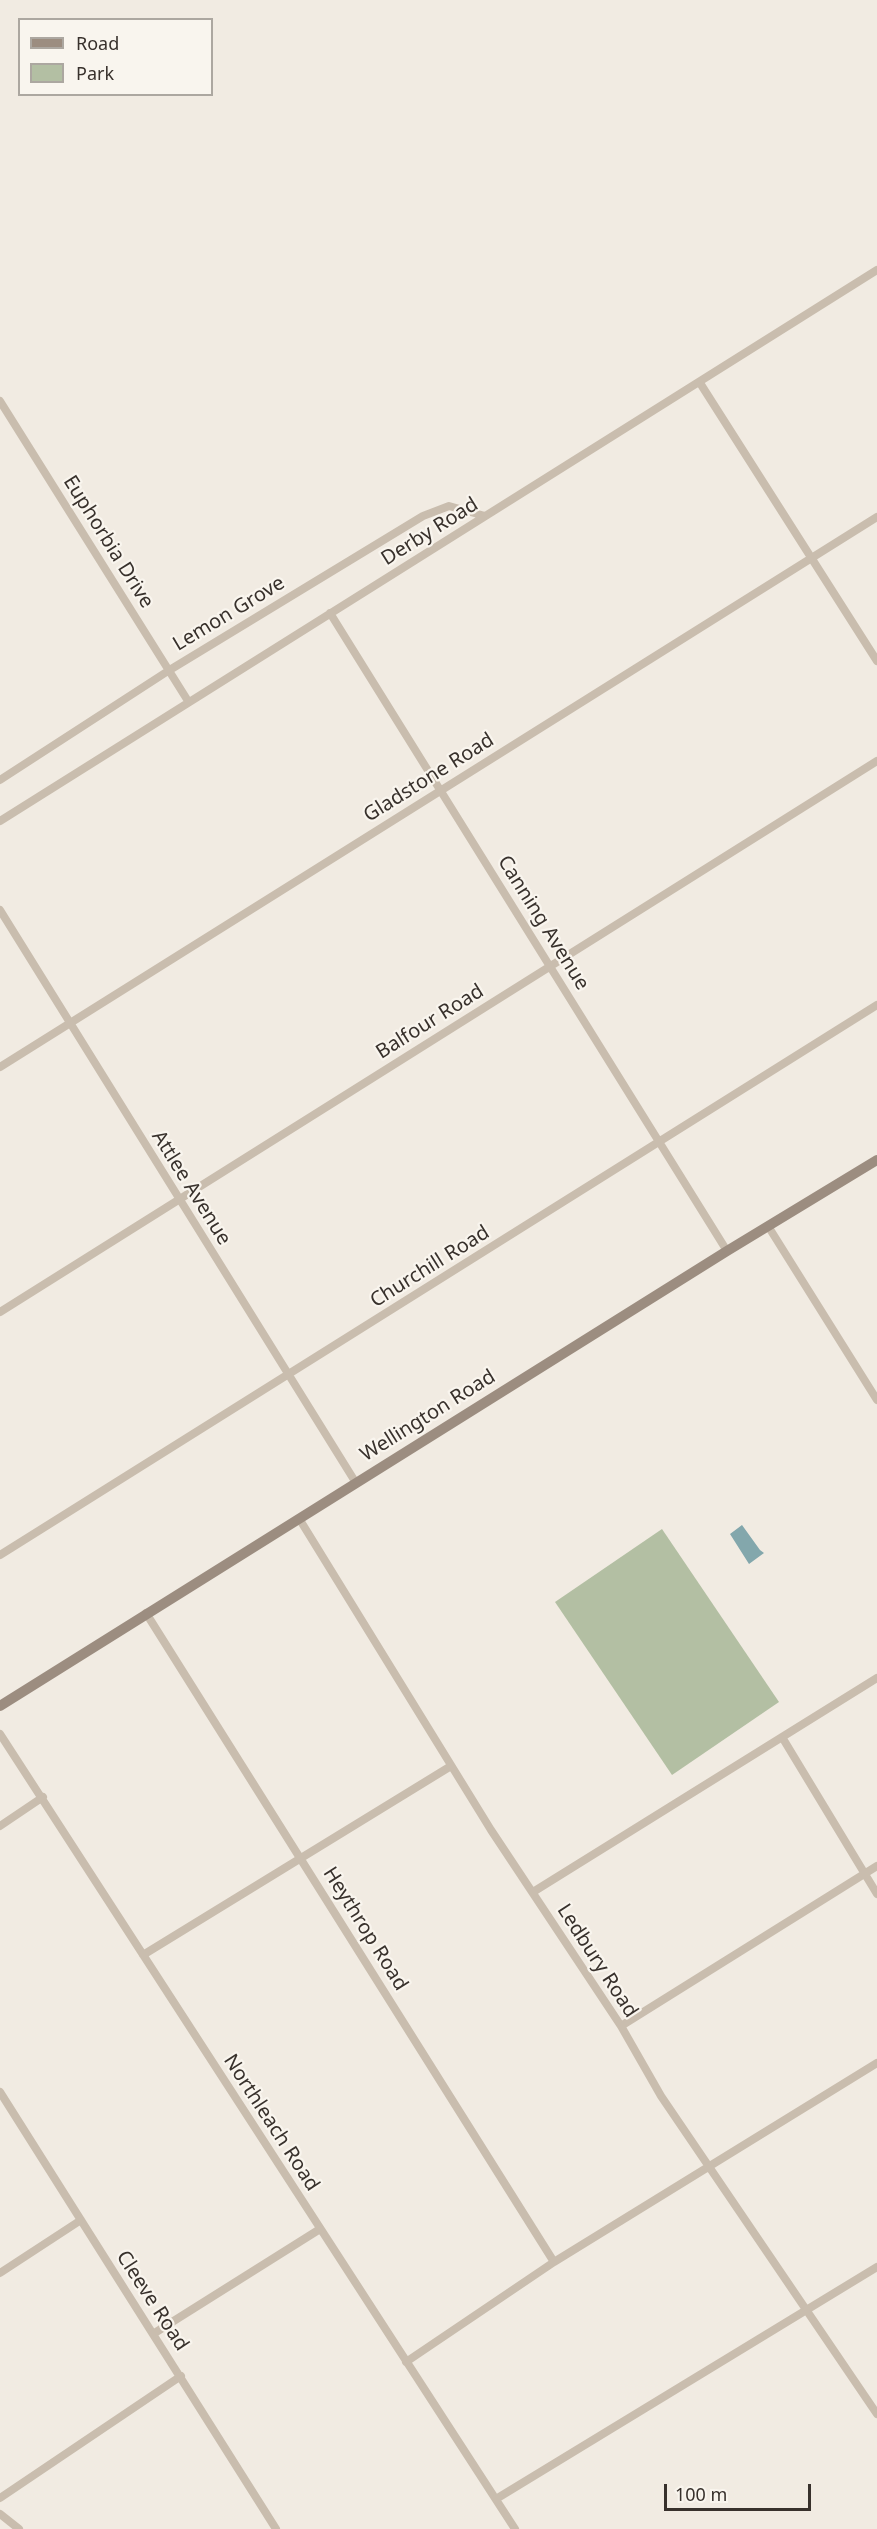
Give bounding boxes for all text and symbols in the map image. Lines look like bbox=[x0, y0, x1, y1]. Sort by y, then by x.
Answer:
legend bbox=[18, 18, 213, 96]
text: Road bbox=[76, 31, 119, 55]
text: Park bbox=[76, 61, 114, 85]
street label: Euphorbia Drive bbox=[58, 471, 158, 613]
street label: Derby Road bbox=[377, 493, 483, 571]
street label: Lemon Grove bbox=[169, 571, 289, 657]
street label: Gladstone Road bbox=[359, 728, 499, 828]
street label: Canning Avenue bbox=[492, 851, 594, 995]
street label: Balfour Road bbox=[372, 979, 488, 1065]
street label: Attlee Avenue bbox=[146, 1126, 236, 1250]
street label: Churchill Road bbox=[366, 1221, 494, 1313]
street label: Wellington Road bbox=[356, 1365, 500, 1467]
street label: Heythrop Road bbox=[317, 1863, 413, 1995]
street label: Ledbury Road bbox=[551, 1900, 643, 2022]
street label: Northleach Road bbox=[218, 2050, 324, 2196]
street label: Cleeve Road bbox=[111, 2246, 193, 2356]
scale bar bbox=[667, 2472, 814, 2510]
text: 100 m bbox=[675, 2482, 727, 2506]

